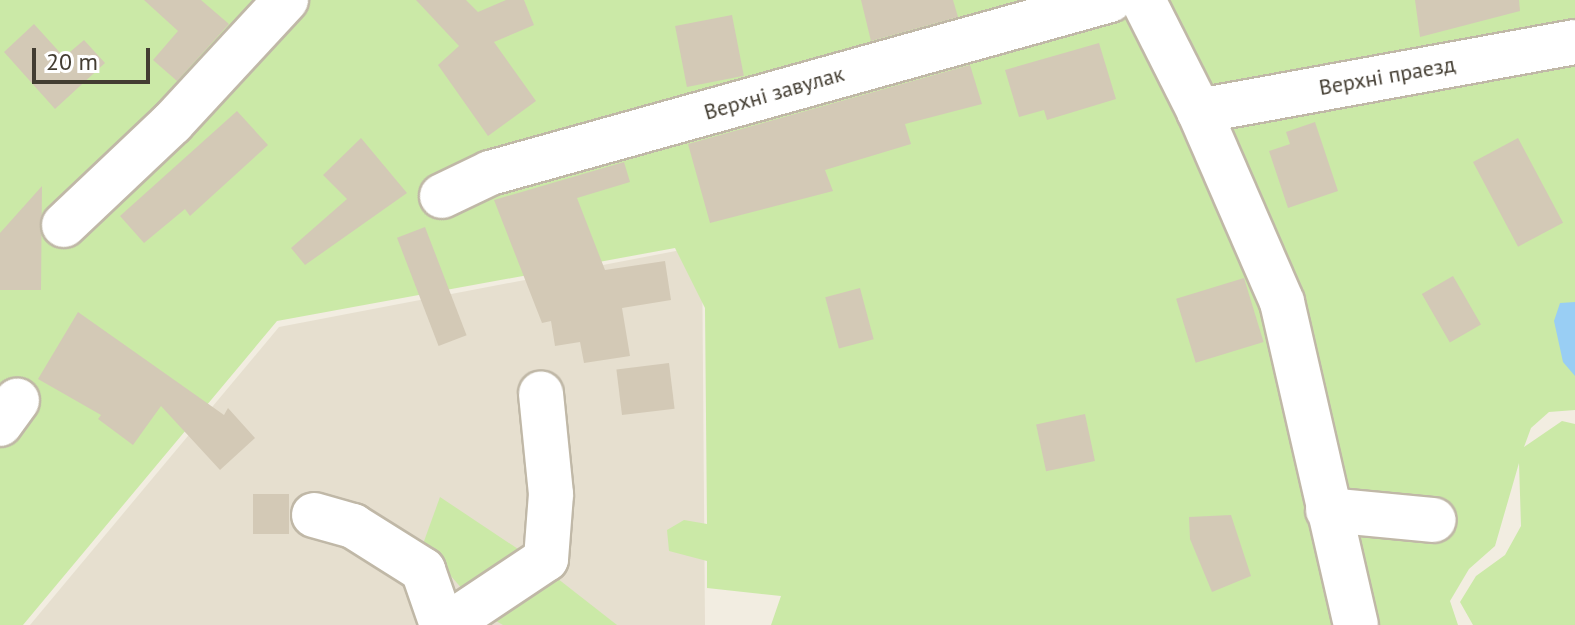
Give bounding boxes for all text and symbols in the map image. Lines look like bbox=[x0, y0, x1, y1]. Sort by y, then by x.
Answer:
scale bar bbox=[36, 32, 154, 82]
text: 20 m bbox=[46, 46, 98, 77]
street label: Верхні праезд bbox=[1317, 51, 1457, 101]
street label: Верхні завулак bbox=[701, 60, 847, 126]

